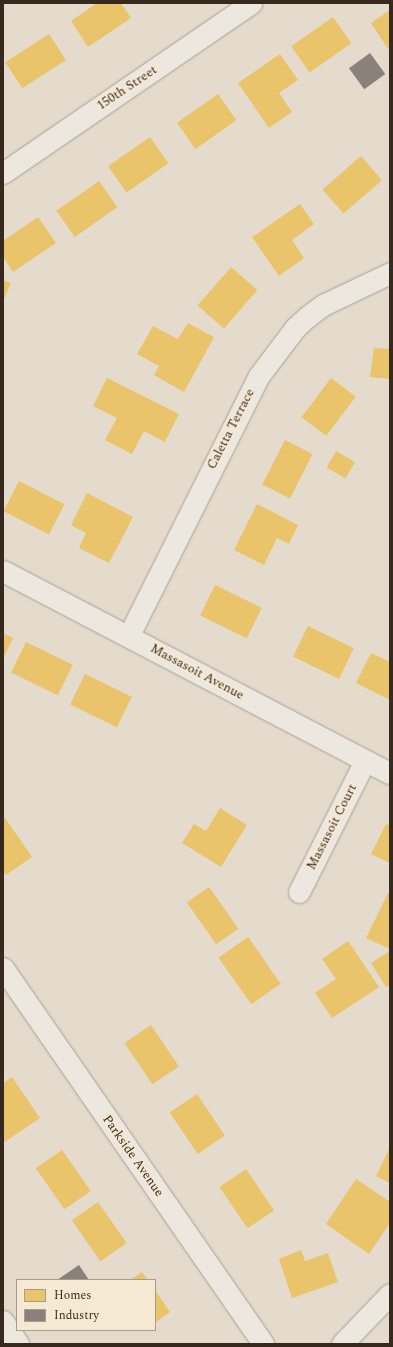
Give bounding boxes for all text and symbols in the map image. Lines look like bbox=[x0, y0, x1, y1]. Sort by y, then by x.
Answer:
street label: 150th Street bbox=[94, 62, 160, 114]
street label: Caletta Terrace bbox=[204, 386, 258, 472]
street label: Massasoit Avenue bbox=[148, 641, 246, 703]
street label: Massasoit Court bbox=[304, 781, 360, 873]
street label: Parkside Avenue bbox=[99, 1112, 167, 1200]
legend bbox=[16, 1279, 156, 1331]
text: Homes bbox=[54, 1286, 92, 1305]
text: Industry bbox=[54, 1306, 99, 1325]

